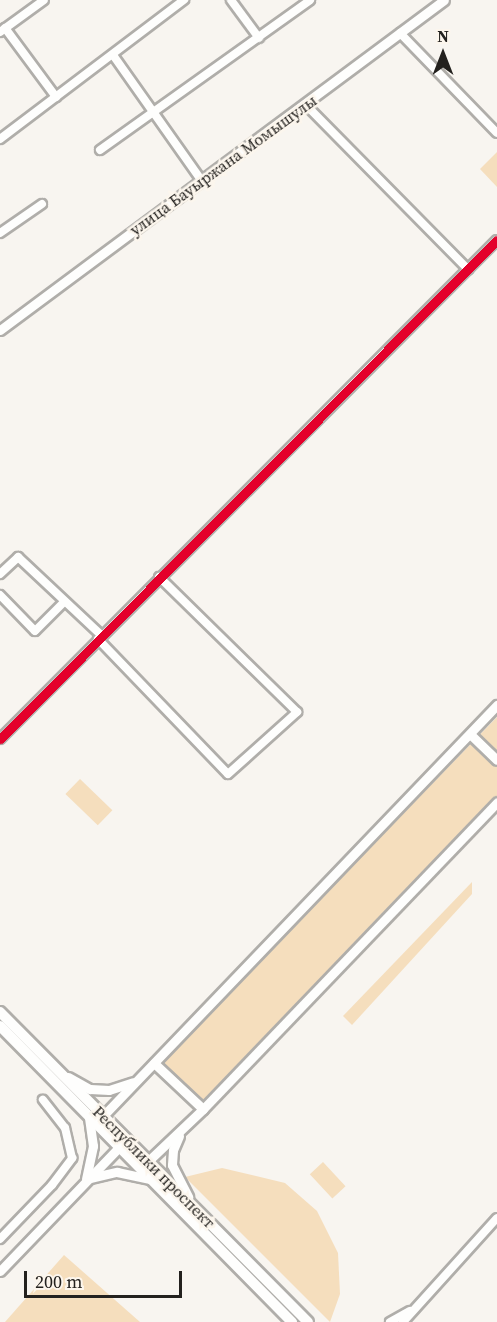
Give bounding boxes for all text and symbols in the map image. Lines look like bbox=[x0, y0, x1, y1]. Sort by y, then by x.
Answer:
north arrow bbox=[413, 24, 473, 84]
text: N bbox=[437, 25, 449, 47]
street label: улица Бауыржана Момышулы bbox=[126, 91, 320, 239]
street label: Республики проспект bbox=[89, 1102, 219, 1232]
scale bar bbox=[27, 1259, 184, 1297]
text: 200 m bbox=[35, 1269, 82, 1294]

